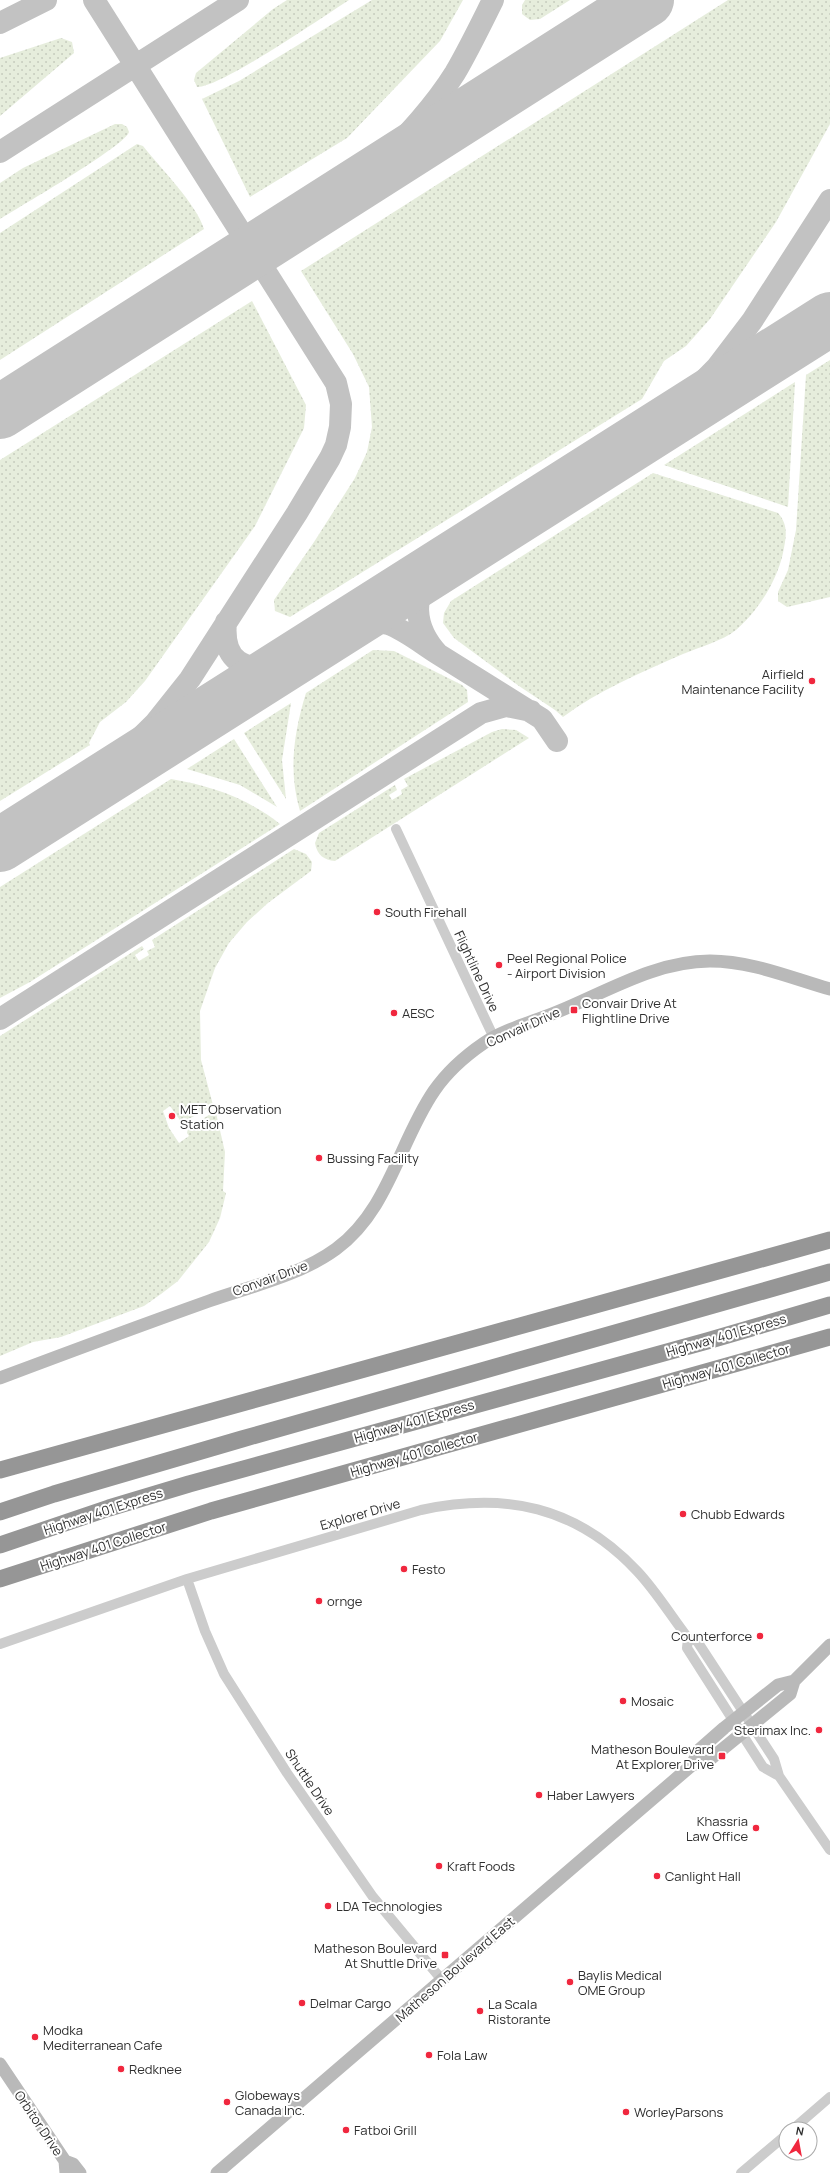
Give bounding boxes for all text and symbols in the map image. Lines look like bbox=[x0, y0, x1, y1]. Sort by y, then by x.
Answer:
place label: Airfield Maintenance Facility bbox=[681, 665, 804, 698]
marker: Airfield Maintenance Facility bbox=[807, 676, 817, 686]
place label: South Firehall bbox=[385, 903, 467, 921]
marker: South Firehall bbox=[372, 907, 382, 917]
street label: Flightline Drive bbox=[450, 928, 504, 1015]
place label: Peel Regional Police - Airport Division bbox=[507, 949, 627, 982]
marker: Peel Regional Police - Airport Division bbox=[494, 960, 504, 970]
place label: Convair Drive At Flightline Drive bbox=[582, 994, 677, 1027]
street label: Convair Drive bbox=[483, 1003, 563, 1051]
place label: AESC bbox=[402, 1004, 435, 1022]
marker: Convair Drive At Flightline Drive bbox=[569, 1005, 579, 1015]
marker: AESC bbox=[389, 1008, 399, 1018]
place label: MET Observation Station bbox=[180, 1100, 282, 1133]
marker: MET Observation Station bbox=[167, 1111, 177, 1121]
place label: Bussing Facility bbox=[327, 1149, 419, 1167]
marker: Bussing Facility bbox=[314, 1153, 324, 1163]
street label: Convair Drive bbox=[230, 1256, 311, 1300]
street label: Highway 401 Express bbox=[664, 1309, 788, 1361]
street label: Highway 401 Collector bbox=[660, 1339, 792, 1393]
street label: Highway 401 Express bbox=[352, 1395, 476, 1447]
street label: Highway 401 Collector bbox=[348, 1427, 480, 1481]
street label: Highway 401 Express bbox=[41, 1483, 165, 1539]
street label: Explorer Drive bbox=[318, 1494, 403, 1534]
place label: Chubb Edwards bbox=[691, 1505, 785, 1523]
marker: Chubb Edwards bbox=[678, 1509, 688, 1519]
street label: Highway 401 Collector bbox=[38, 1517, 169, 1575]
place label: Festo bbox=[412, 1560, 446, 1578]
marker: Festo bbox=[399, 1564, 409, 1574]
place label: ornge bbox=[327, 1592, 363, 1610]
marker: ornge bbox=[314, 1596, 324, 1606]
place label: Counterforce bbox=[671, 1627, 752, 1645]
marker: Counterforce bbox=[755, 1631, 765, 1641]
place label: Mosaic bbox=[631, 1692, 674, 1710]
marker: Mosaic bbox=[618, 1696, 628, 1706]
place label: Sterimax Inc. bbox=[734, 1721, 811, 1739]
marker: Sterimax Inc. bbox=[814, 1725, 824, 1735]
place label: Matheson Boulevard At Explorer Drive bbox=[591, 1740, 714, 1773]
street label: Shuttle Drive bbox=[281, 1745, 339, 1819]
marker: Matheson Boulevard At Explorer Drive bbox=[717, 1751, 727, 1761]
place label: Haber Lawyers bbox=[547, 1786, 635, 1804]
marker: Haber Lawyers bbox=[534, 1790, 544, 1800]
place label: Khassria Law Office bbox=[686, 1812, 748, 1845]
marker: Khassria Law Office bbox=[751, 1823, 761, 1833]
place label: Kraft Foods bbox=[447, 1857, 515, 1875]
marker: Kraft Foods bbox=[434, 1861, 444, 1871]
place label: Canlight Hall bbox=[665, 1867, 741, 1885]
marker: Canlight Hall bbox=[652, 1871, 662, 1881]
place label: LDA Technologies bbox=[336, 1897, 443, 1915]
marker: LDA Technologies bbox=[323, 1901, 333, 1911]
street label: Matheson Boulevard East bbox=[392, 1912, 518, 2026]
place label: Matheson Boulevard At Shuttle Drive bbox=[314, 1939, 437, 1972]
marker: Matheson Boulevard At Shuttle Drive bbox=[440, 1950, 450, 1960]
place label: Baylis Medical OME Group bbox=[578, 1966, 662, 1999]
marker: Baylis Medical OME Group bbox=[565, 1977, 575, 1987]
place label: Delmar Cargo bbox=[310, 1994, 392, 2012]
place label: La Scala Ristorante bbox=[488, 1995, 551, 2028]
marker: Delmar Cargo bbox=[297, 1998, 307, 2008]
marker: La Scala Ristorante bbox=[475, 2006, 485, 2016]
place label: Modka Mediterranean Cafe bbox=[43, 2021, 163, 2054]
marker: Modka Mediterranean Cafe bbox=[30, 2032, 40, 2042]
place label: Fola Law bbox=[437, 2046, 487, 2064]
marker: Fola Law bbox=[424, 2050, 434, 2060]
place label: Redknee bbox=[129, 2060, 182, 2078]
marker: Redknee bbox=[116, 2064, 126, 2074]
place label: Globeways Canada Inc. bbox=[235, 2086, 305, 2119]
street label: Orbitor Drive bbox=[11, 2087, 68, 2160]
marker: Globeways Canada Inc. bbox=[222, 2097, 232, 2107]
place label: WorleyParsons bbox=[634, 2103, 724, 2121]
marker: WorleyParsons bbox=[621, 2107, 631, 2117]
place label: Fatboi Grill bbox=[354, 2121, 417, 2139]
north arrow bbox=[778, 2121, 818, 2161]
text: N bbox=[795, 2123, 805, 2139]
marker: Fatboi Grill bbox=[341, 2125, 351, 2135]

